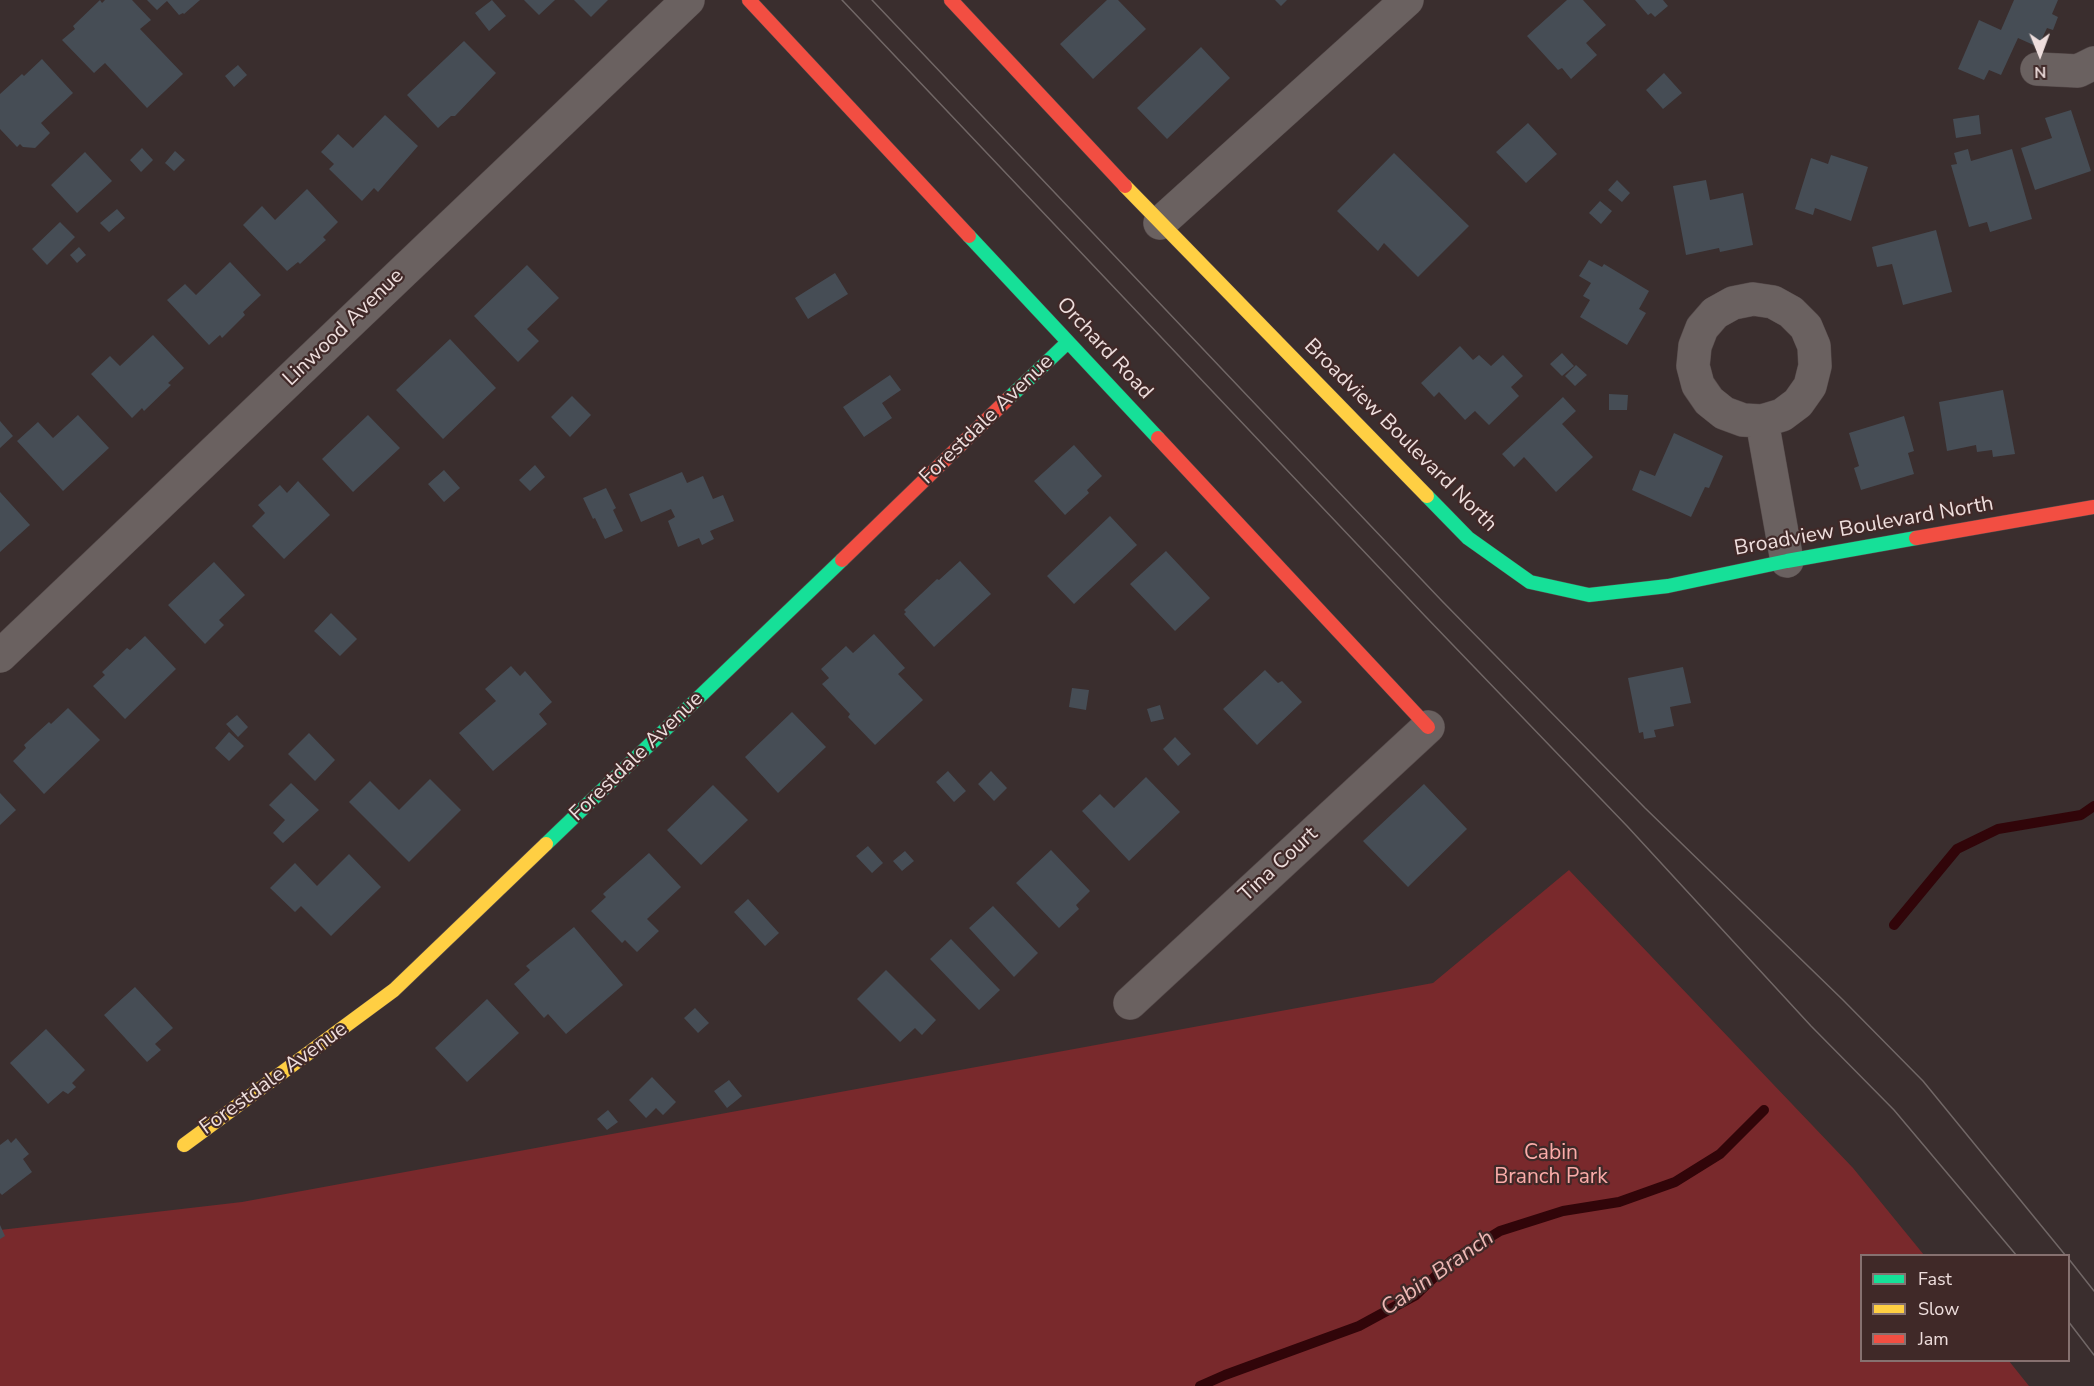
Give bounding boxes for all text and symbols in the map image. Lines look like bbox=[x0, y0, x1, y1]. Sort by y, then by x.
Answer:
north arrow bbox=[2010, 24, 2070, 84]
text: N bbox=[2034, 61, 2046, 83]
street label: Linwood Avenue bbox=[278, 264, 410, 392]
street label: Orchard Road bbox=[1050, 293, 1158, 405]
street label: Broadview Boulevard North bbox=[1298, 334, 1502, 538]
street label: Forestdale Avenue bbox=[915, 350, 1059, 490]
street label: Broadview Boulevard North bbox=[1733, 492, 1995, 562]
street label: Forestdale Avenue bbox=[565, 687, 709, 827]
street label: Tina Court bbox=[1234, 822, 1324, 908]
street label: Forestdale Avenue bbox=[195, 1017, 353, 1141]
park label: Cabin Branch Park bbox=[1494, 1141, 1608, 1191]
water label: Cabin Branch bbox=[1377, 1225, 1499, 1323]
legend bbox=[1860, 1254, 2070, 1362]
text: Fast bbox=[1918, 1267, 1952, 1291]
text: Slow bbox=[1918, 1297, 1959, 1321]
text: Jam bbox=[1918, 1327, 1949, 1351]

